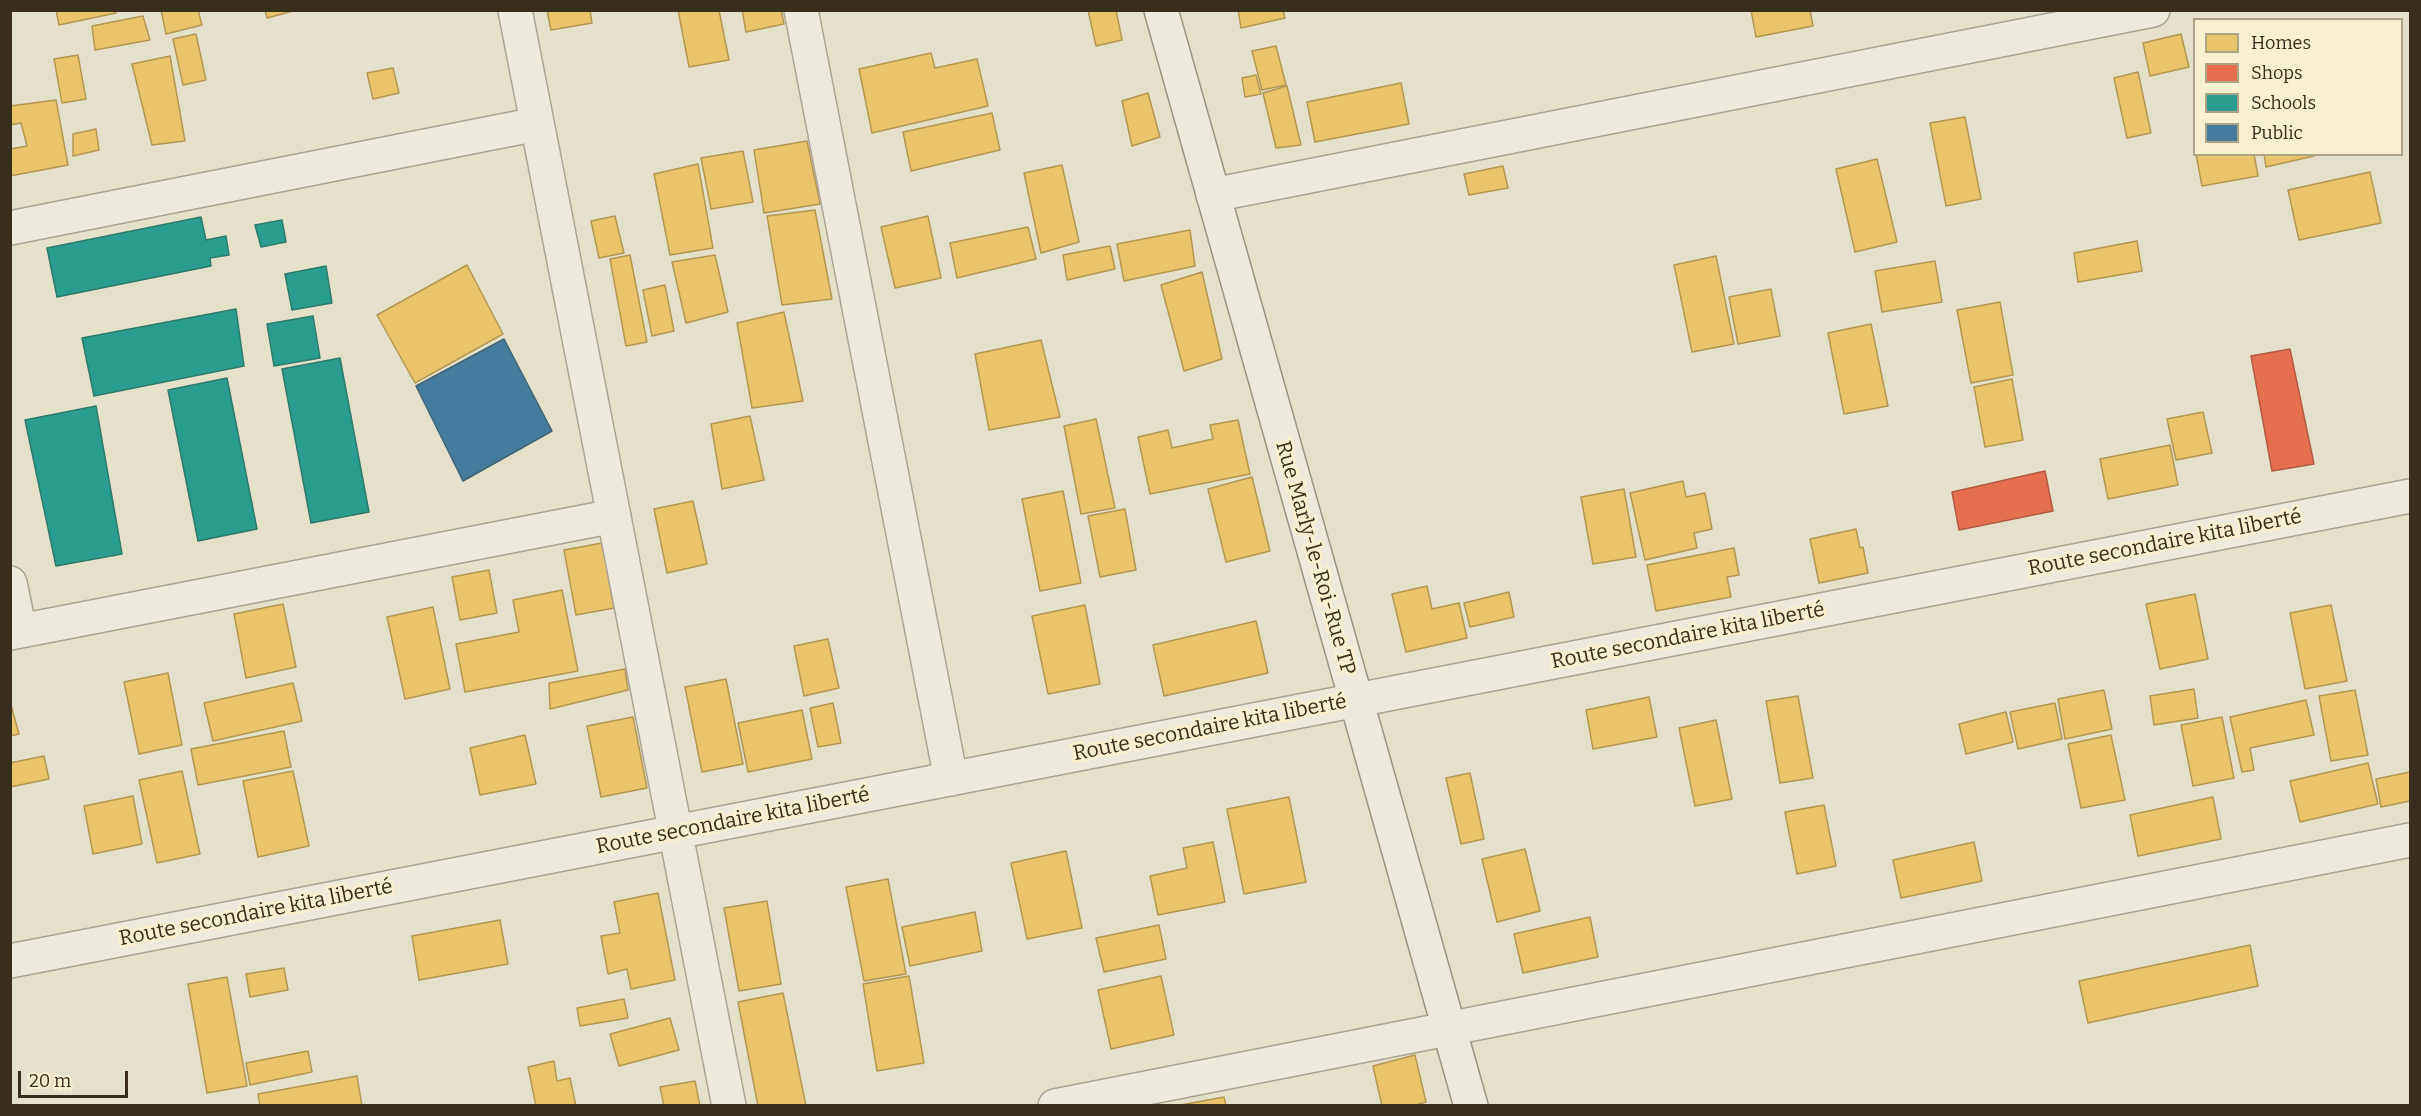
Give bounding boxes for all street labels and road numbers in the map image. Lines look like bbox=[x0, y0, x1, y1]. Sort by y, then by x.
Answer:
street label: Rue Marly-le-Roi-Rue TP bbox=[1270, 438, 1360, 678]
street label: Route secondaire kita liberté bbox=[2026, 504, 2304, 582]
street label: Route secondaire kita liberté bbox=[1549, 597, 1827, 675]
street label: Route secondaire kita liberté bbox=[1071, 689, 1349, 767]
street label: Route secondaire kita liberté bbox=[594, 782, 872, 860]
street label: Route secondaire kita liberté bbox=[117, 874, 395, 952]

